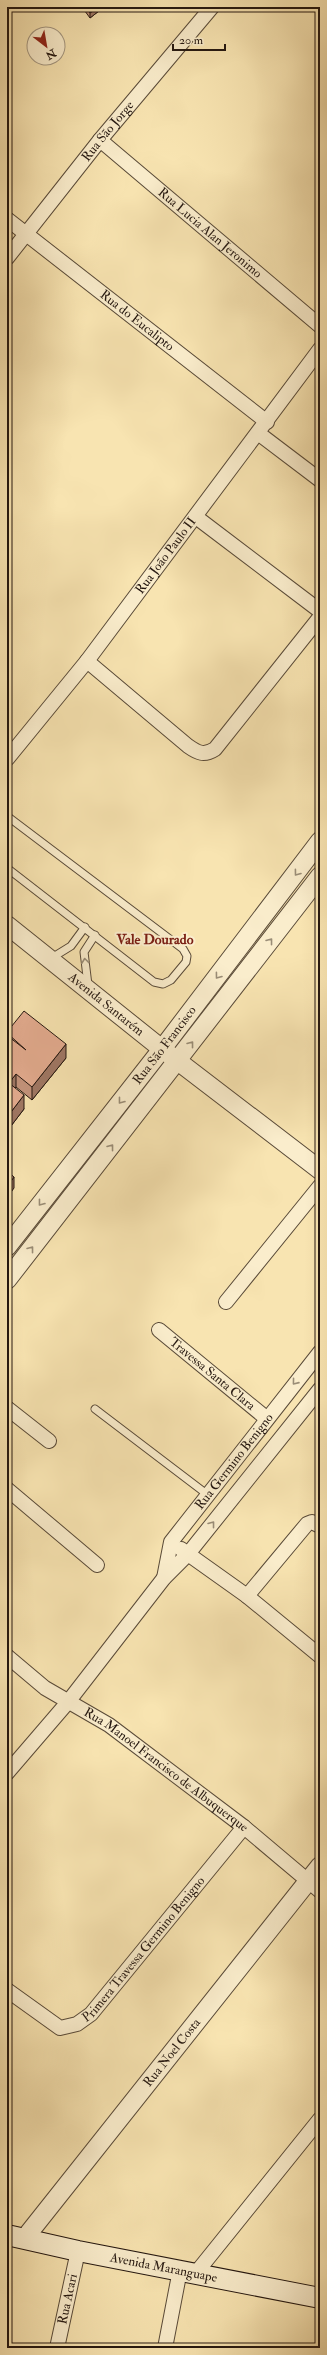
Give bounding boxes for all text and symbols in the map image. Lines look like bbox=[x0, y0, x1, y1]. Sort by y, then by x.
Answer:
north arrow bbox=[26, 26, 66, 66]
scale bar bbox=[173, 26, 225, 52]
text: 20 m bbox=[179, 33, 204, 48]
text: N bbox=[42, 46, 59, 63]
street label: Rua São Jorge bbox=[78, 97, 138, 165]
street label: Rua Lucia Alan Jeronimo bbox=[155, 184, 265, 282]
street label: Rua do Eucalipto bbox=[97, 287, 177, 355]
street label: Rua João Paulo II bbox=[132, 514, 200, 597]
one-way arrow bbox=[295, 868, 302, 875]
district label: Vale Dourado bbox=[116, 931, 194, 948]
one-way arrow bbox=[266, 939, 273, 946]
one-way arrow bbox=[81, 958, 90, 964]
street label: Avenida Santarém bbox=[64, 969, 147, 1040]
one-way arrow bbox=[215, 972, 222, 979]
street label: Rua São Francisco bbox=[129, 1003, 200, 1088]
one-way arrow bbox=[186, 1041, 193, 1048]
one-way arrow bbox=[118, 1097, 126, 1104]
one-way arrow bbox=[106, 1144, 113, 1151]
one-way arrow bbox=[39, 1199, 46, 1206]
one-way arrow bbox=[27, 1247, 34, 1254]
street label: Travessa Santa Clara bbox=[166, 1334, 259, 1414]
one-way arrow bbox=[293, 1378, 300, 1385]
street label: Rua Germino Benigno bbox=[191, 1410, 277, 1513]
one-way arrow bbox=[208, 1521, 215, 1528]
street label: Rua Manoel Francisco de Albuquerque bbox=[81, 1704, 252, 1836]
street label: Primera Travessa Germino Benigno bbox=[79, 1873, 208, 2026]
street label: Rua Noel Costa bbox=[140, 2015, 204, 2090]
street label: Avenida Maranguape bbox=[108, 2249, 219, 2286]
street label: Rua Acari bbox=[54, 2272, 81, 2326]

